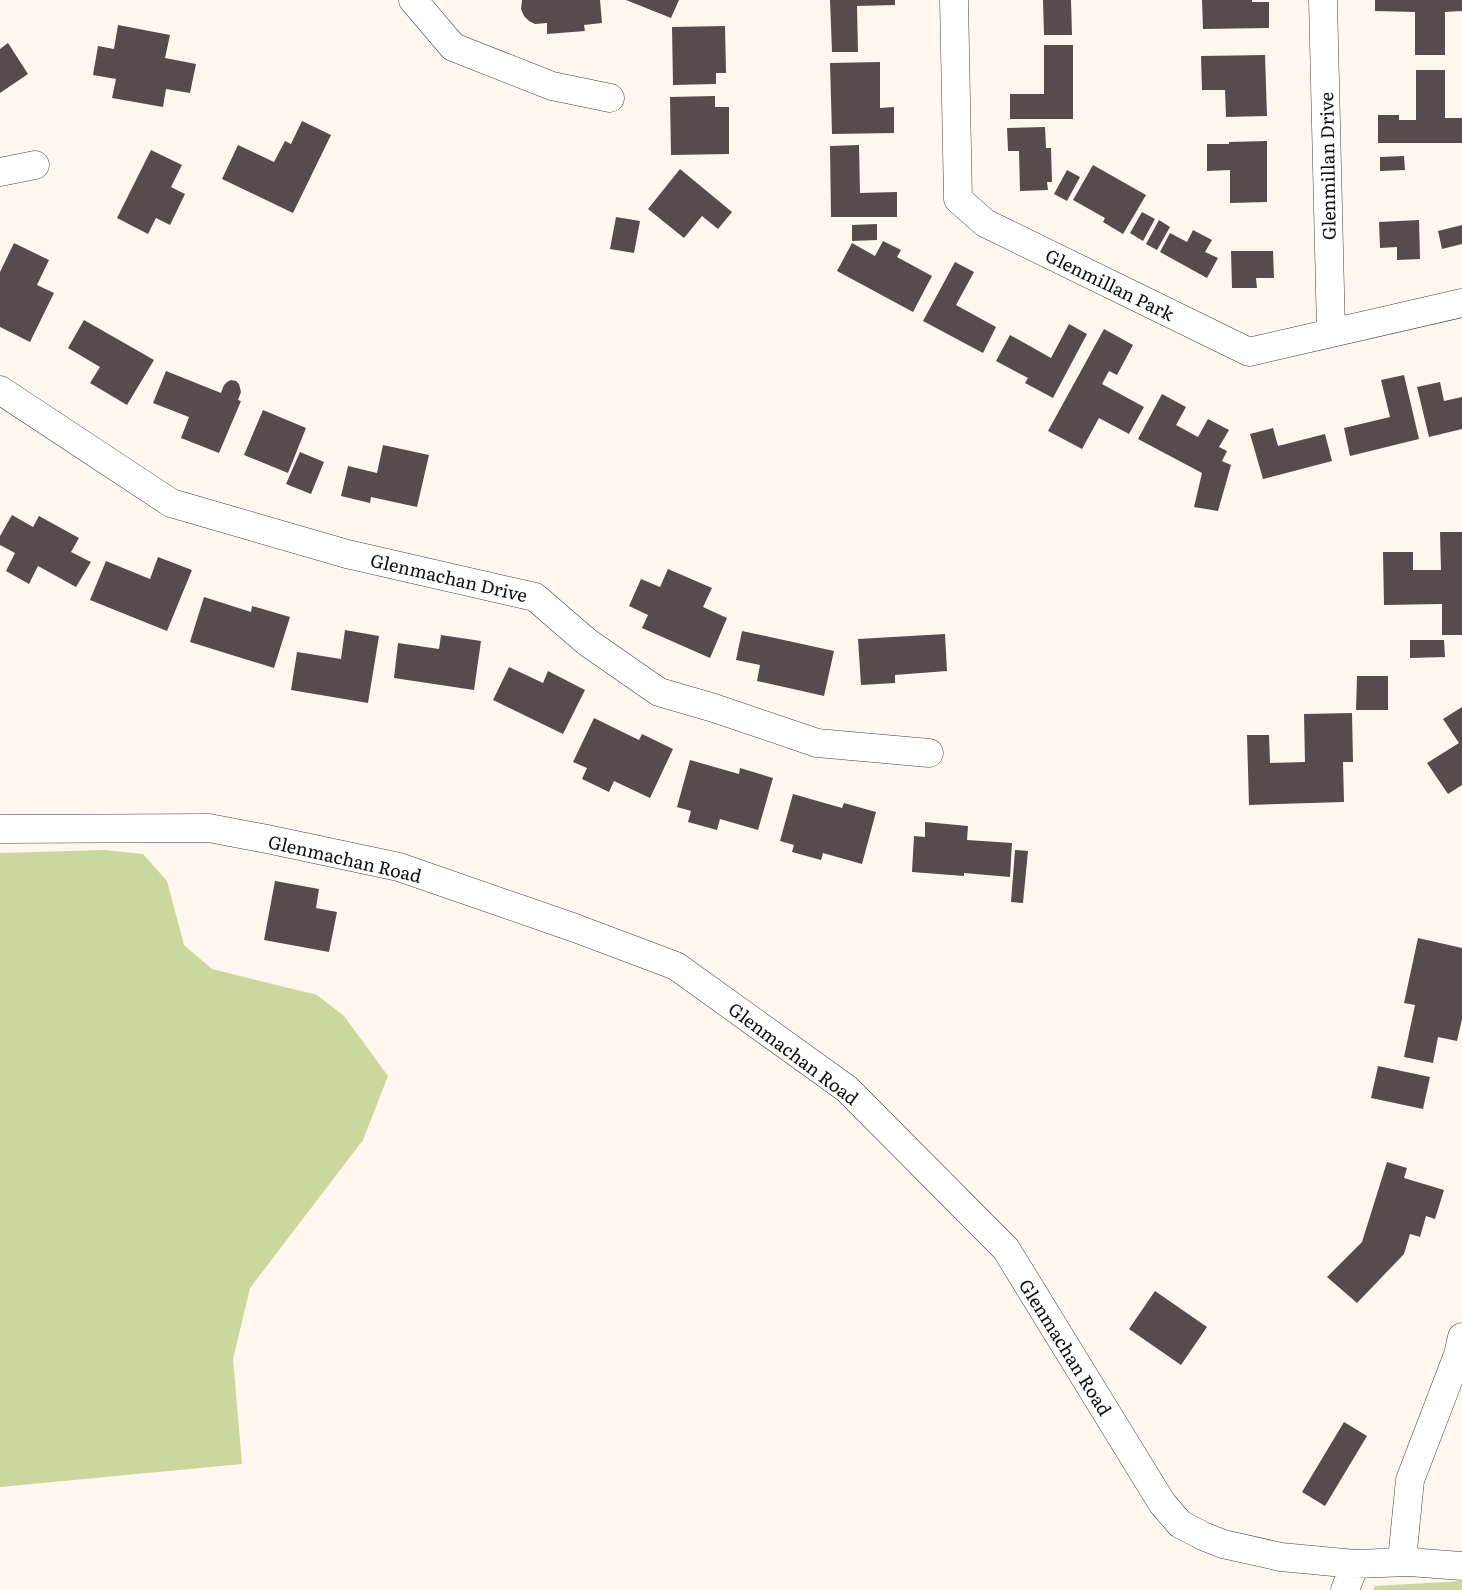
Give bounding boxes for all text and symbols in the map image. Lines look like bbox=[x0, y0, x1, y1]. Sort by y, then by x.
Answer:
street label: Glenmillan Drive bbox=[1312, 92, 1342, 240]
street label: Glenmillan Park bbox=[1041, 241, 1180, 327]
street label: Glenmachan Drive bbox=[368, 546, 530, 608]
street label: Glenmachan Road bbox=[266, 827, 424, 889]
street label: Glenmachan Road bbox=[723, 995, 865, 1111]
street label: Glenmachan Road bbox=[1013, 1273, 1119, 1421]

